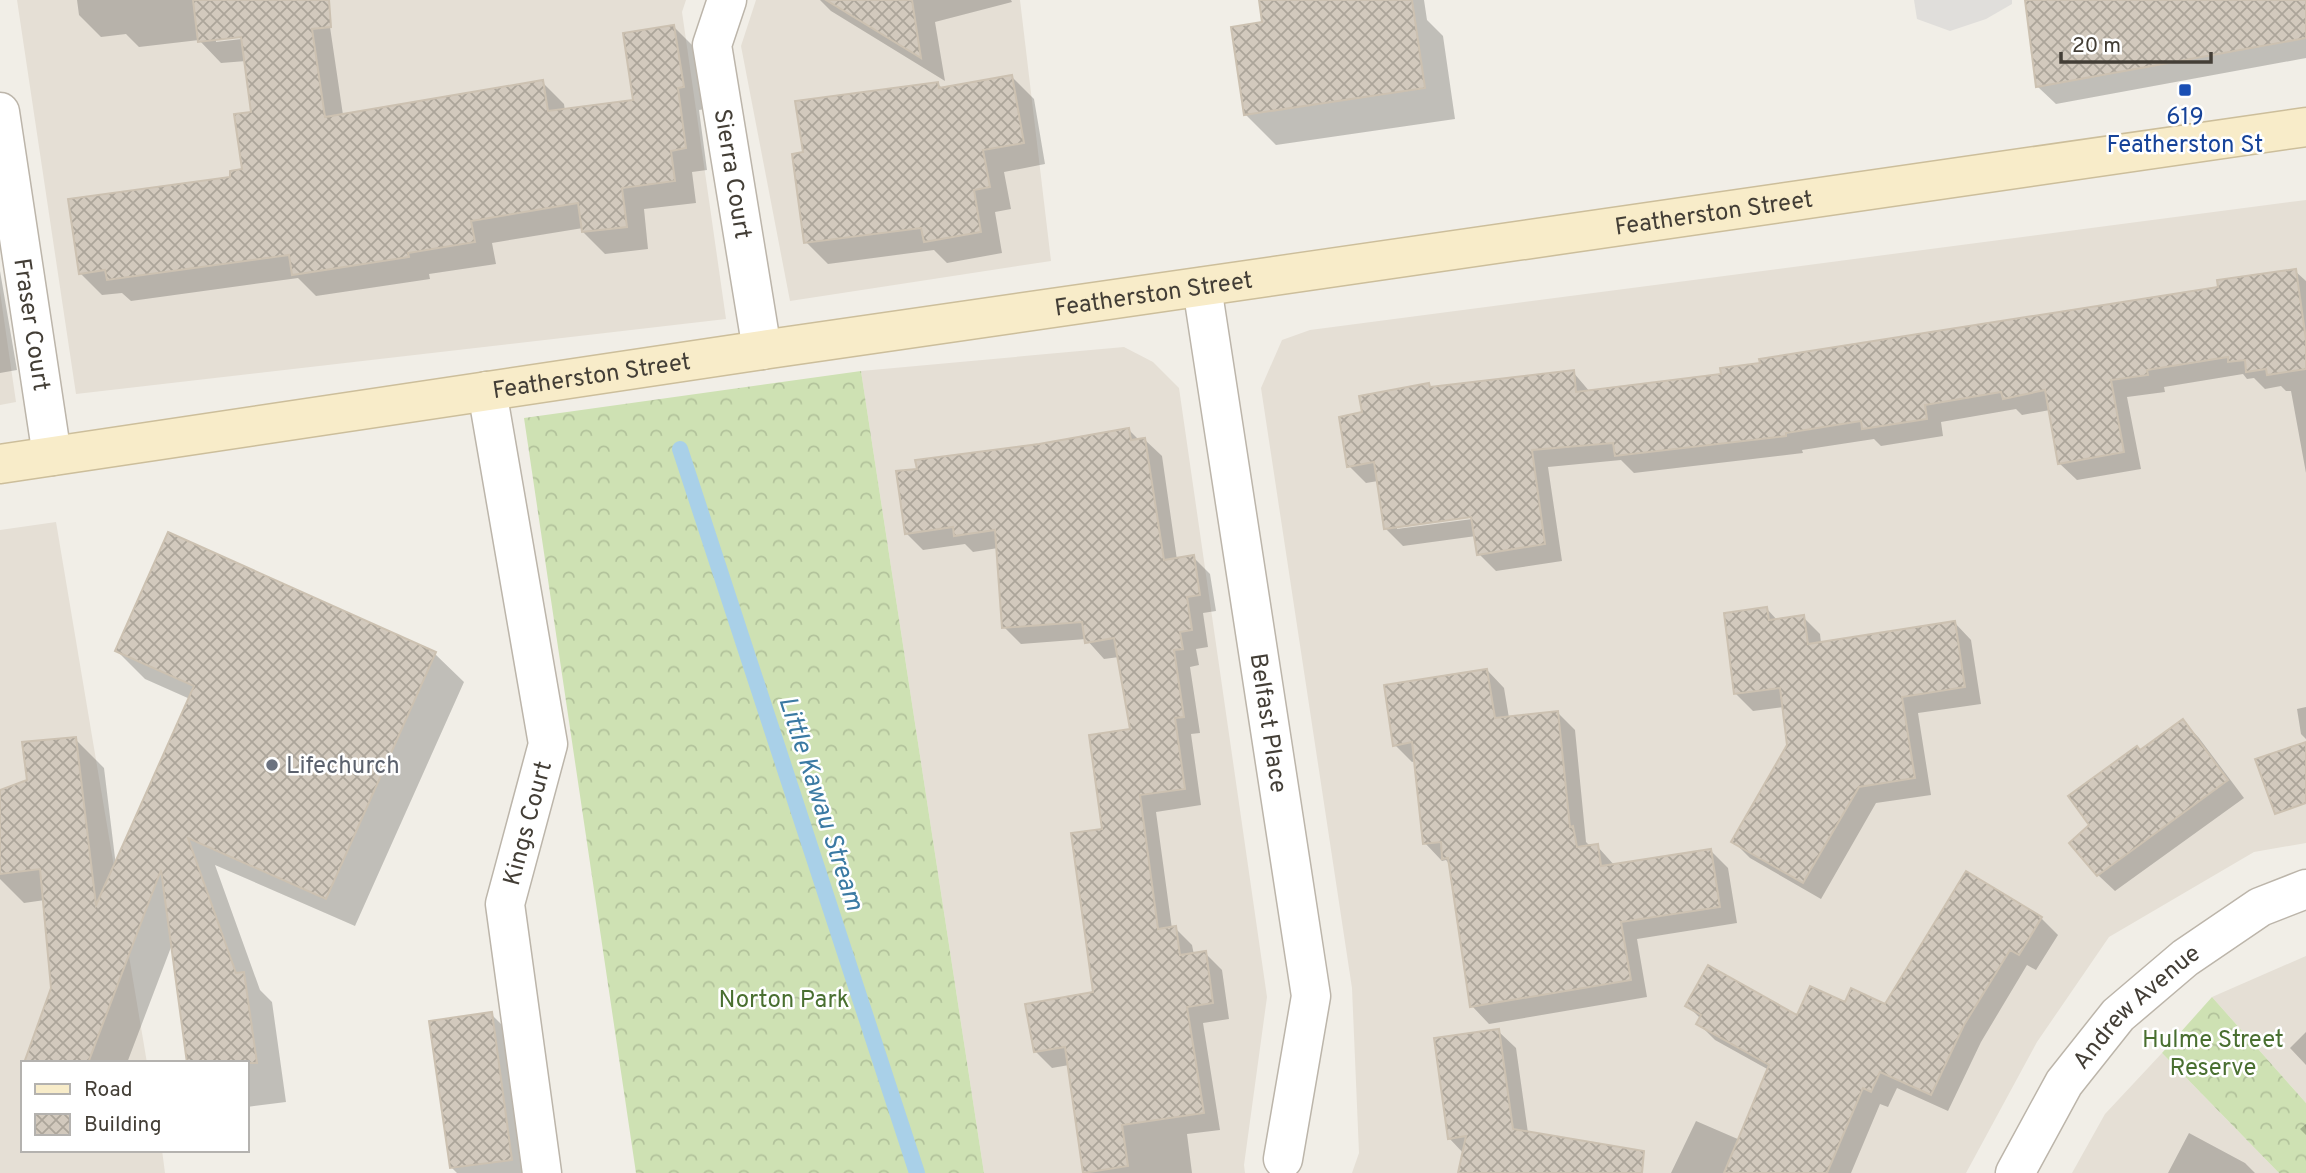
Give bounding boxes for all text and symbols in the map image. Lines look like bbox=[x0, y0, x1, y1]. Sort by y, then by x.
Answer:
scale bar bbox=[2061, 21, 2212, 65]
text: 20 m bbox=[2072, 33, 2121, 60]
marker: 619 Featherston St bbox=[2177, 82, 2193, 98]
place label: 619 Featherston St bbox=[2107, 103, 2263, 161]
street label: Sierra Court bbox=[706, 107, 757, 241]
street label: Featherston Street bbox=[1613, 185, 1815, 244]
street label: Fraser Court bbox=[5, 256, 55, 393]
street label: Featherston Street bbox=[1053, 266, 1255, 325]
street label: Featherston Street bbox=[491, 348, 693, 407]
street label: Belfast Place bbox=[1241, 651, 1293, 795]
water label: Little Kawau Stream bbox=[769, 692, 870, 916]
place label: Lifechurch bbox=[286, 752, 400, 782]
marker: Lifechurch bbox=[264, 757, 280, 773]
street label: Kings Court bbox=[498, 758, 560, 889]
street label: Andrew Avenue bbox=[2067, 939, 2206, 1076]
park label: Norton Park bbox=[719, 986, 849, 1016]
park label: Hulme Street Reserve bbox=[2142, 1026, 2284, 1084]
legend bbox=[21, 1061, 248, 1152]
text: Road bbox=[84, 1077, 133, 1104]
text: Building bbox=[84, 1112, 162, 1139]

